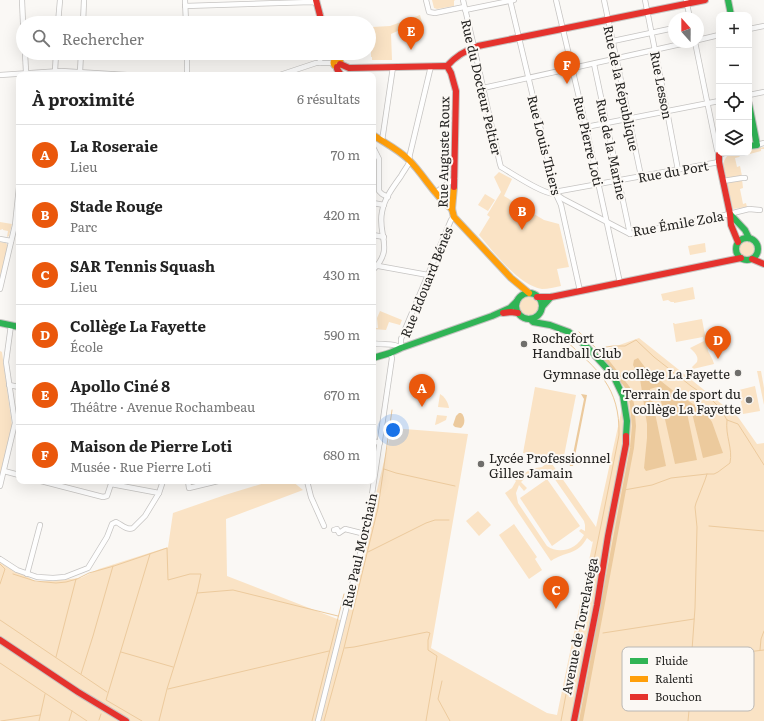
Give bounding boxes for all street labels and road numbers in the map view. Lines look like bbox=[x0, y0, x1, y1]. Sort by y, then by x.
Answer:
street label: Rue du Docteur Peltier bbox=[457, 17, 507, 158]
street label: Rue de la République bbox=[599, 23, 645, 153]
street label: Rue Lesson bbox=[646, 49, 678, 121]
street label: Rue Louis Thiers bbox=[523, 93, 567, 197]
street label: Rue Pierre Loti bbox=[569, 94, 609, 189]
street label: Rue Auguste Roux bbox=[433, 95, 453, 208]
street label: Rue de la Marine bbox=[592, 97, 632, 202]
street label: Rue du Port bbox=[636, 155, 711, 187]
street label: Rue Émile Zola bbox=[631, 206, 725, 240]
street label: Rue Edouard Bénès bbox=[395, 224, 457, 340]
street label: Rue Paul Morchain bbox=[337, 490, 382, 609]
street label: Avenue de Torrelavéga bbox=[556, 556, 602, 696]

